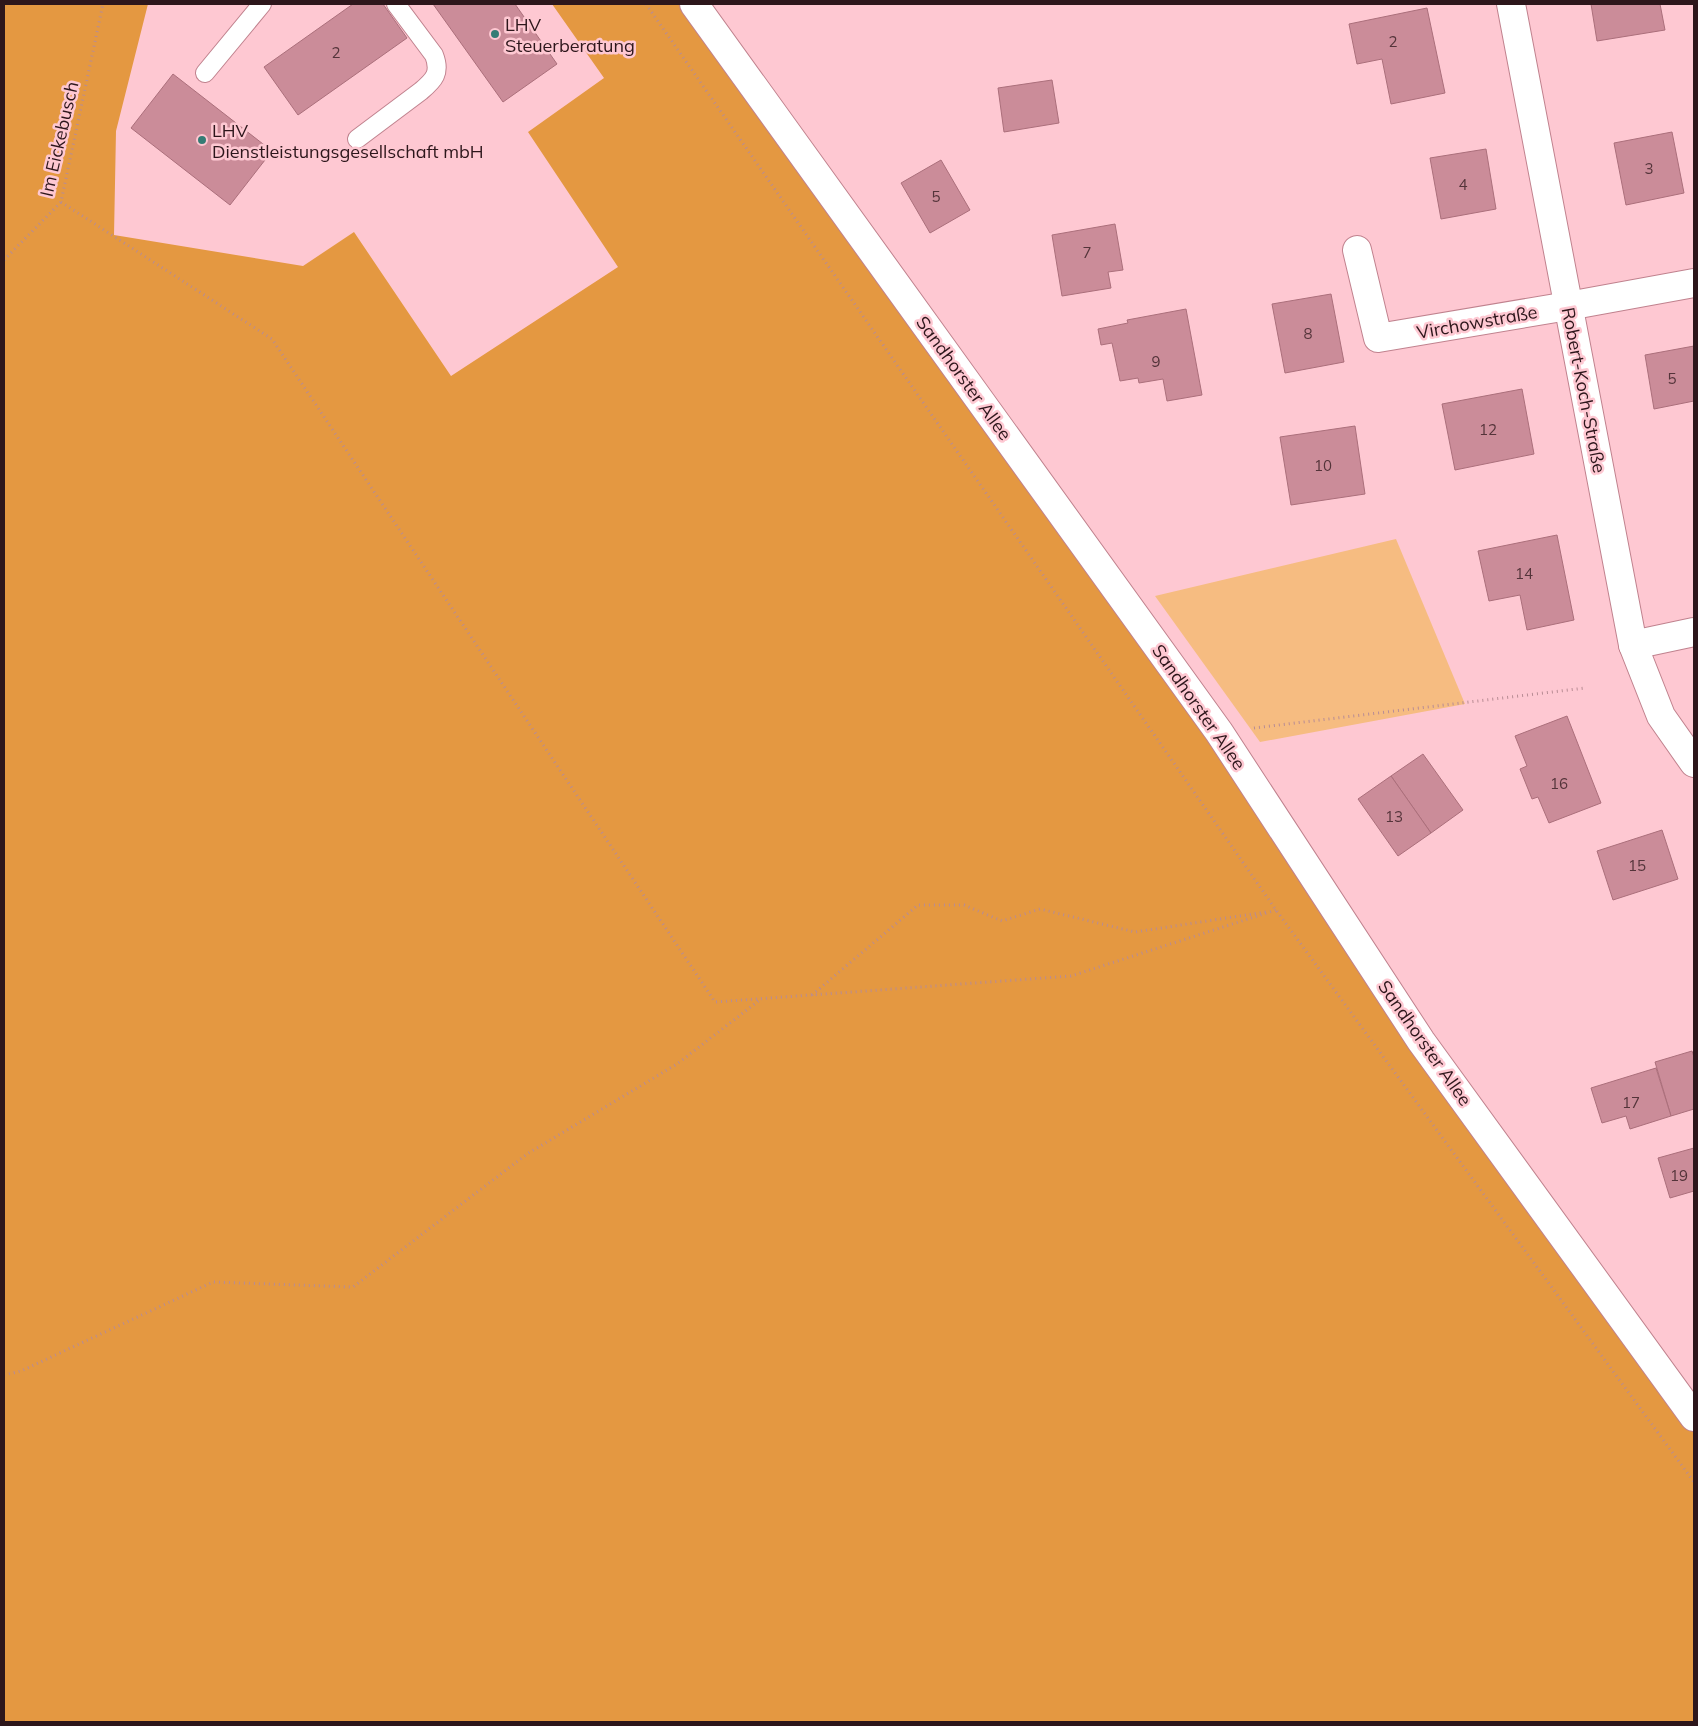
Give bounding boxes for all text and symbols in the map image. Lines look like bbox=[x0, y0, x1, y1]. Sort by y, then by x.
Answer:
place label: LHV Steuerberatung bbox=[505, 13, 635, 57]
marker: LHV Steuerberatung bbox=[489, 28, 501, 40]
house number: 2 bbox=[1388, 32, 1398, 51]
house number: 2 bbox=[331, 43, 341, 62]
street label: Im Eickebusch bbox=[35, 79, 83, 199]
place label: LHV Dienstleistungsgesellschaft mbH bbox=[212, 119, 484, 163]
marker: LHV Dienstleistungsgesellschaft mbH bbox=[196, 134, 208, 146]
house number: 3 bbox=[1644, 159, 1654, 178]
house number: 4 bbox=[1458, 175, 1468, 194]
house number: 5 bbox=[931, 187, 941, 206]
house number: 7 bbox=[1082, 243, 1092, 262]
street label: Virchowstraße bbox=[1415, 300, 1539, 344]
street label: Robert-Koch-Straße bbox=[1557, 305, 1611, 475]
street label: Sandhorster Allee bbox=[911, 311, 1017, 445]
house number: 8 bbox=[1303, 324, 1313, 343]
house number: 9 bbox=[1151, 352, 1161, 371]
house number: 5 bbox=[1667, 369, 1677, 388]
house number: 12 bbox=[1479, 420, 1497, 439]
house number: 10 bbox=[1314, 456, 1332, 475]
house number: 14 bbox=[1515, 564, 1533, 583]
street label: Sandhorster Allee bbox=[1147, 640, 1251, 774]
house number: 16 bbox=[1550, 774, 1568, 793]
house number: 13 bbox=[1385, 807, 1403, 826]
house number: 15 bbox=[1628, 856, 1646, 875]
street label: Sandhorster Allee bbox=[1373, 976, 1477, 1110]
house number: 17 bbox=[1622, 1093, 1640, 1112]
house number: 19 bbox=[1670, 1166, 1688, 1185]

